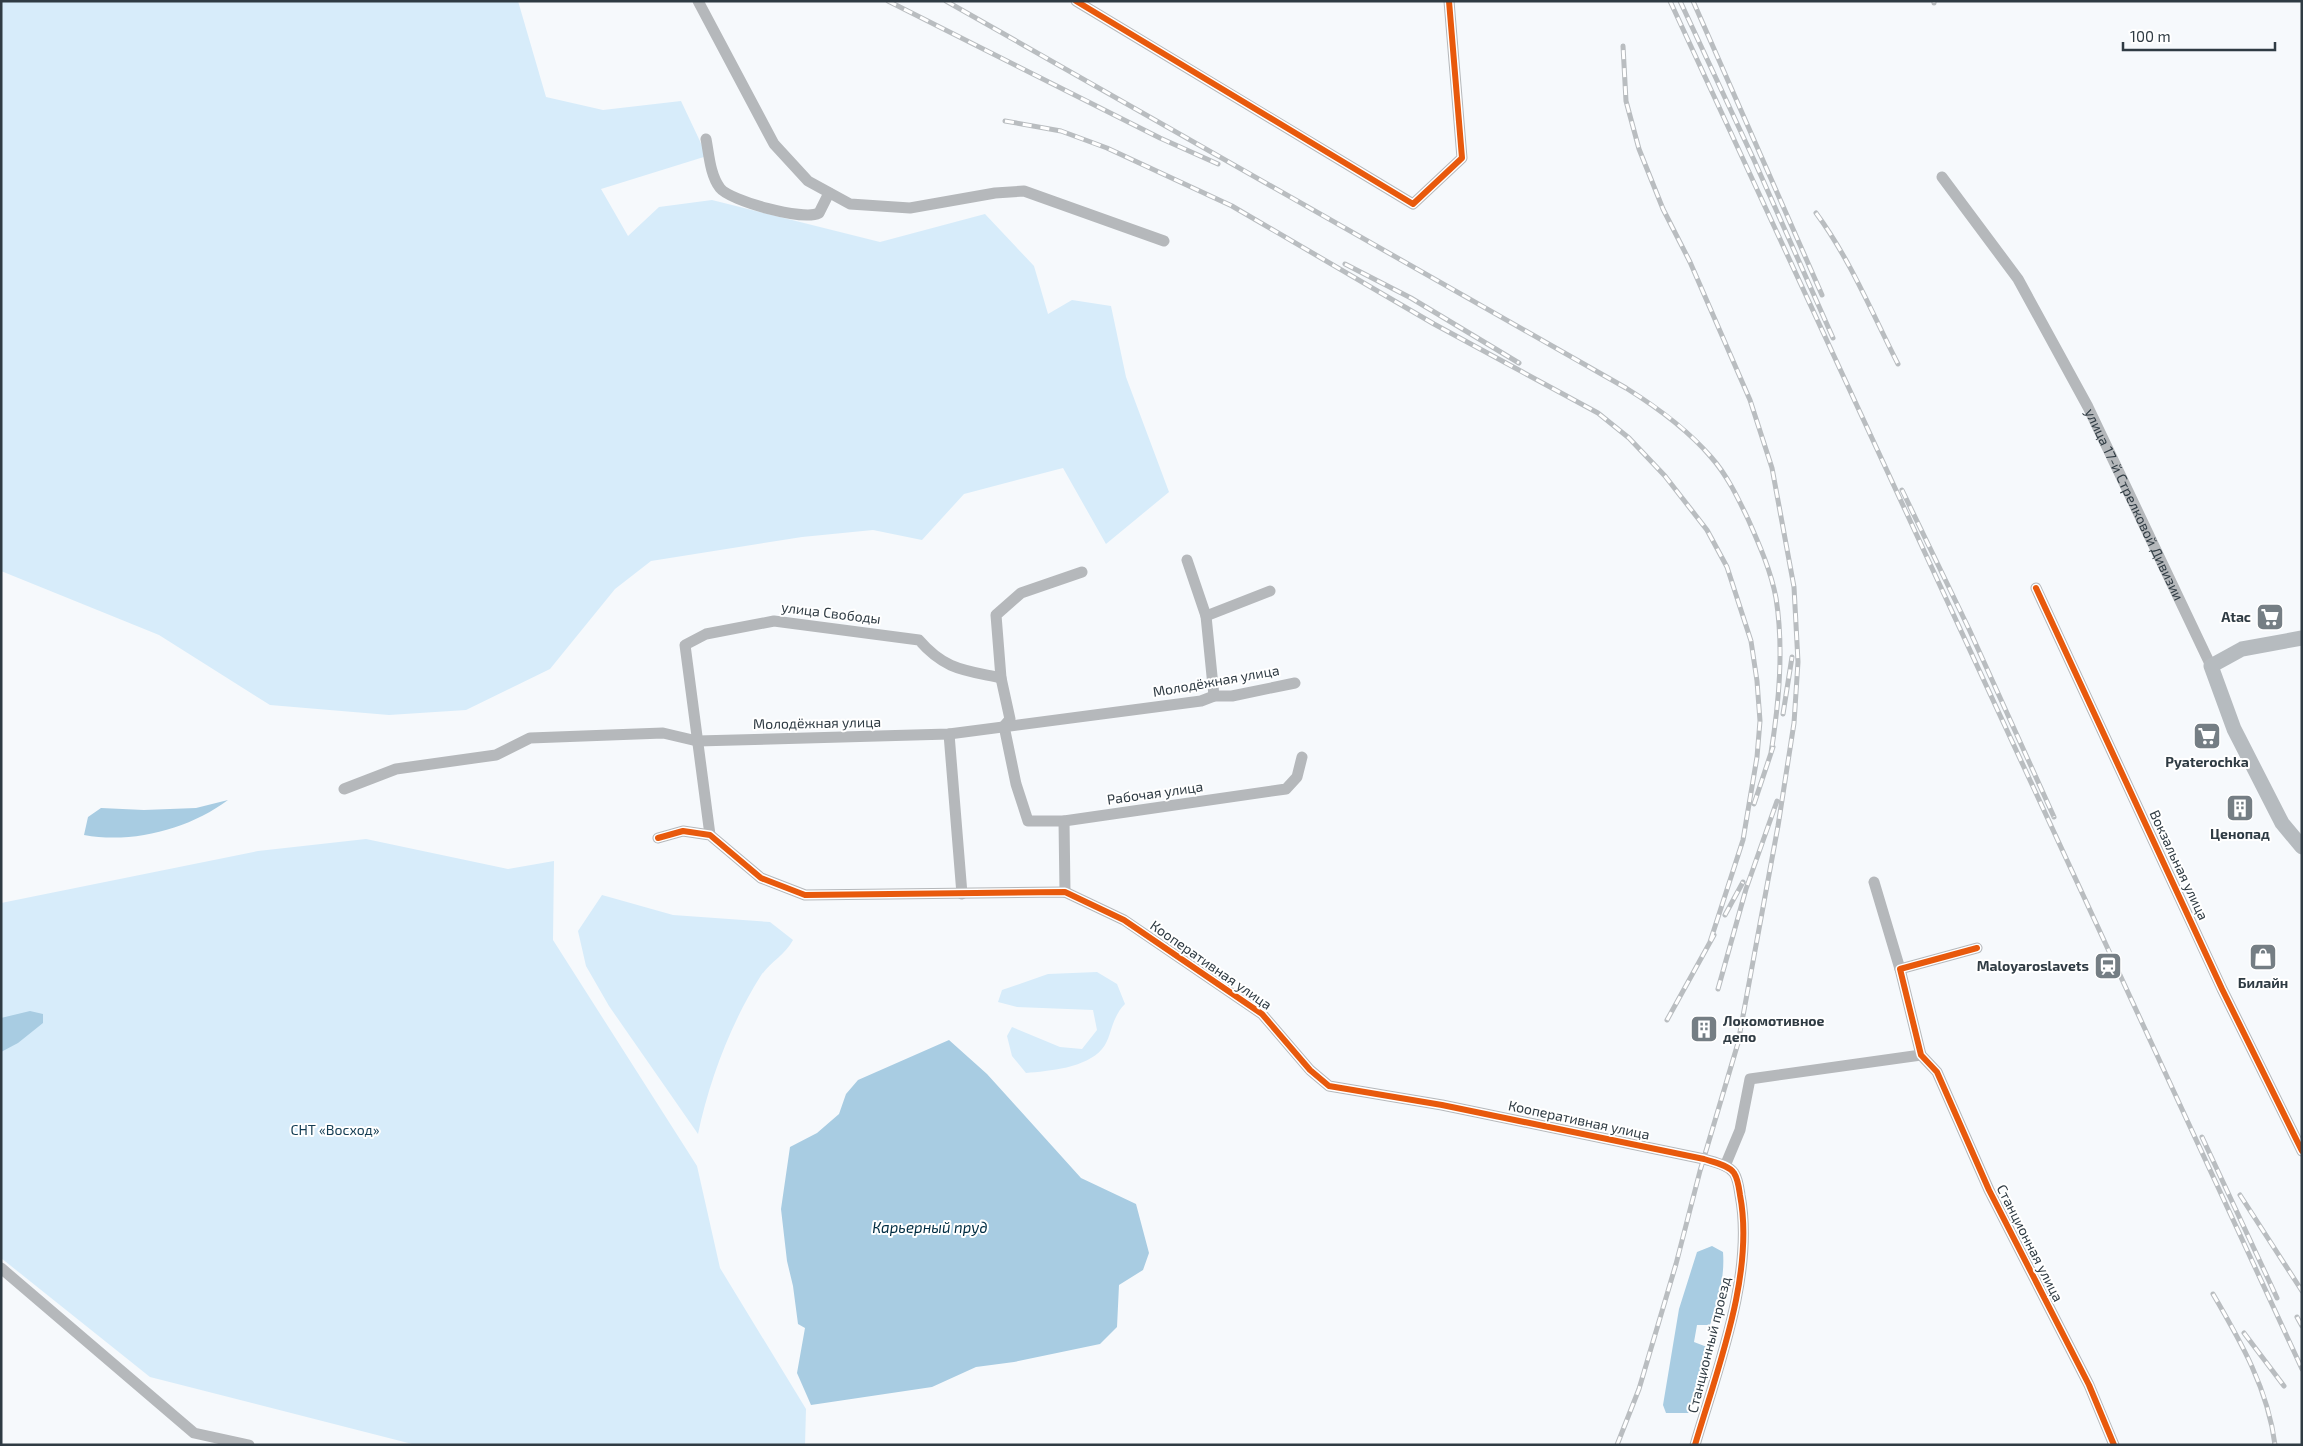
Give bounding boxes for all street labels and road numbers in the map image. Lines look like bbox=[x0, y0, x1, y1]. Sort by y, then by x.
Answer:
street label: улица 17-й Стрелковой Дивизии bbox=[2082, 405, 2188, 603]
street label: улица Свободы bbox=[780, 598, 882, 627]
street label: Молодёжная улица bbox=[1151, 661, 1281, 700]
street label: Молодёжная улица bbox=[753, 713, 881, 732]
street label: Рабочая улица bbox=[1106, 777, 1204, 808]
street label: Вокзальная улица bbox=[2146, 807, 2212, 923]
street label: Кооперативная улица bbox=[1147, 916, 1275, 1013]
street label: Кооперативная улица bbox=[1507, 1096, 1651, 1143]
street label: Станционная улица bbox=[1994, 1181, 2067, 1304]
street label: Станционный проезд bbox=[1683, 1275, 1734, 1415]

